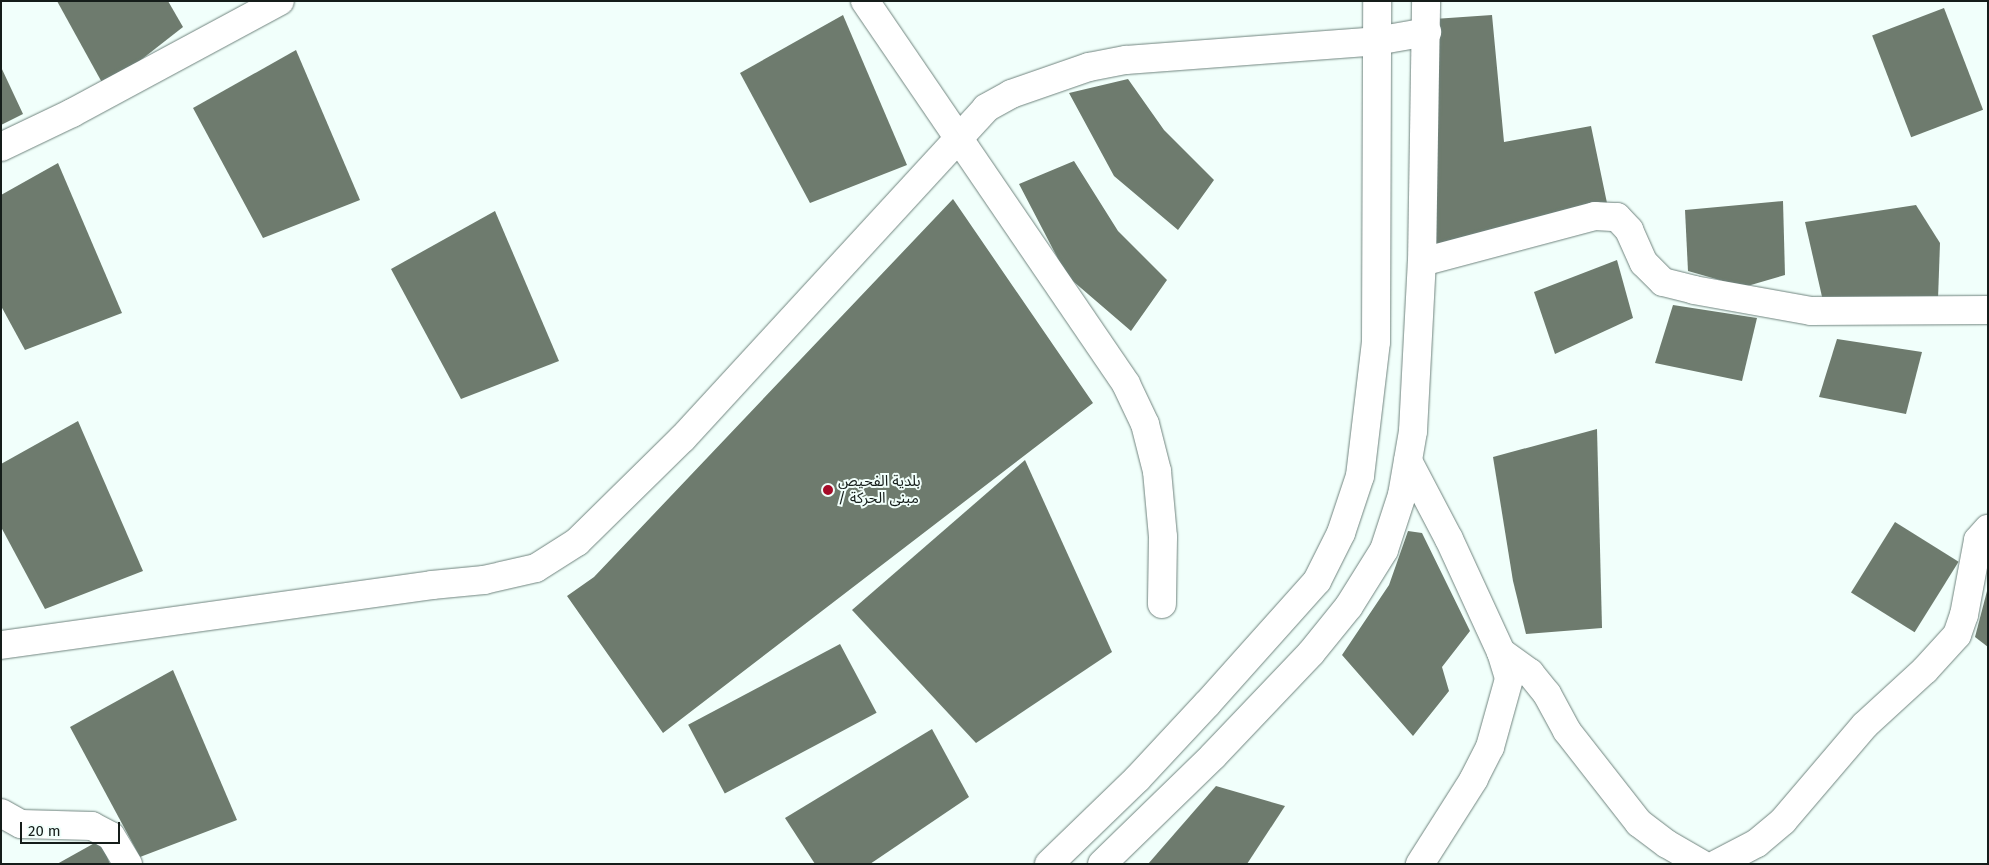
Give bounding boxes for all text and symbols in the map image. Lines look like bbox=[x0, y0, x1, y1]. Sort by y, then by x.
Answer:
place label: بلدية الفحيص / مبنى الحركة bbox=[838, 472, 921, 507]
marker: بلدية الفحيص / مبنى الحركة bbox=[822, 484, 834, 496]
scale bar bbox=[22, 812, 122, 844]
text: 20 m bbox=[28, 822, 61, 840]

